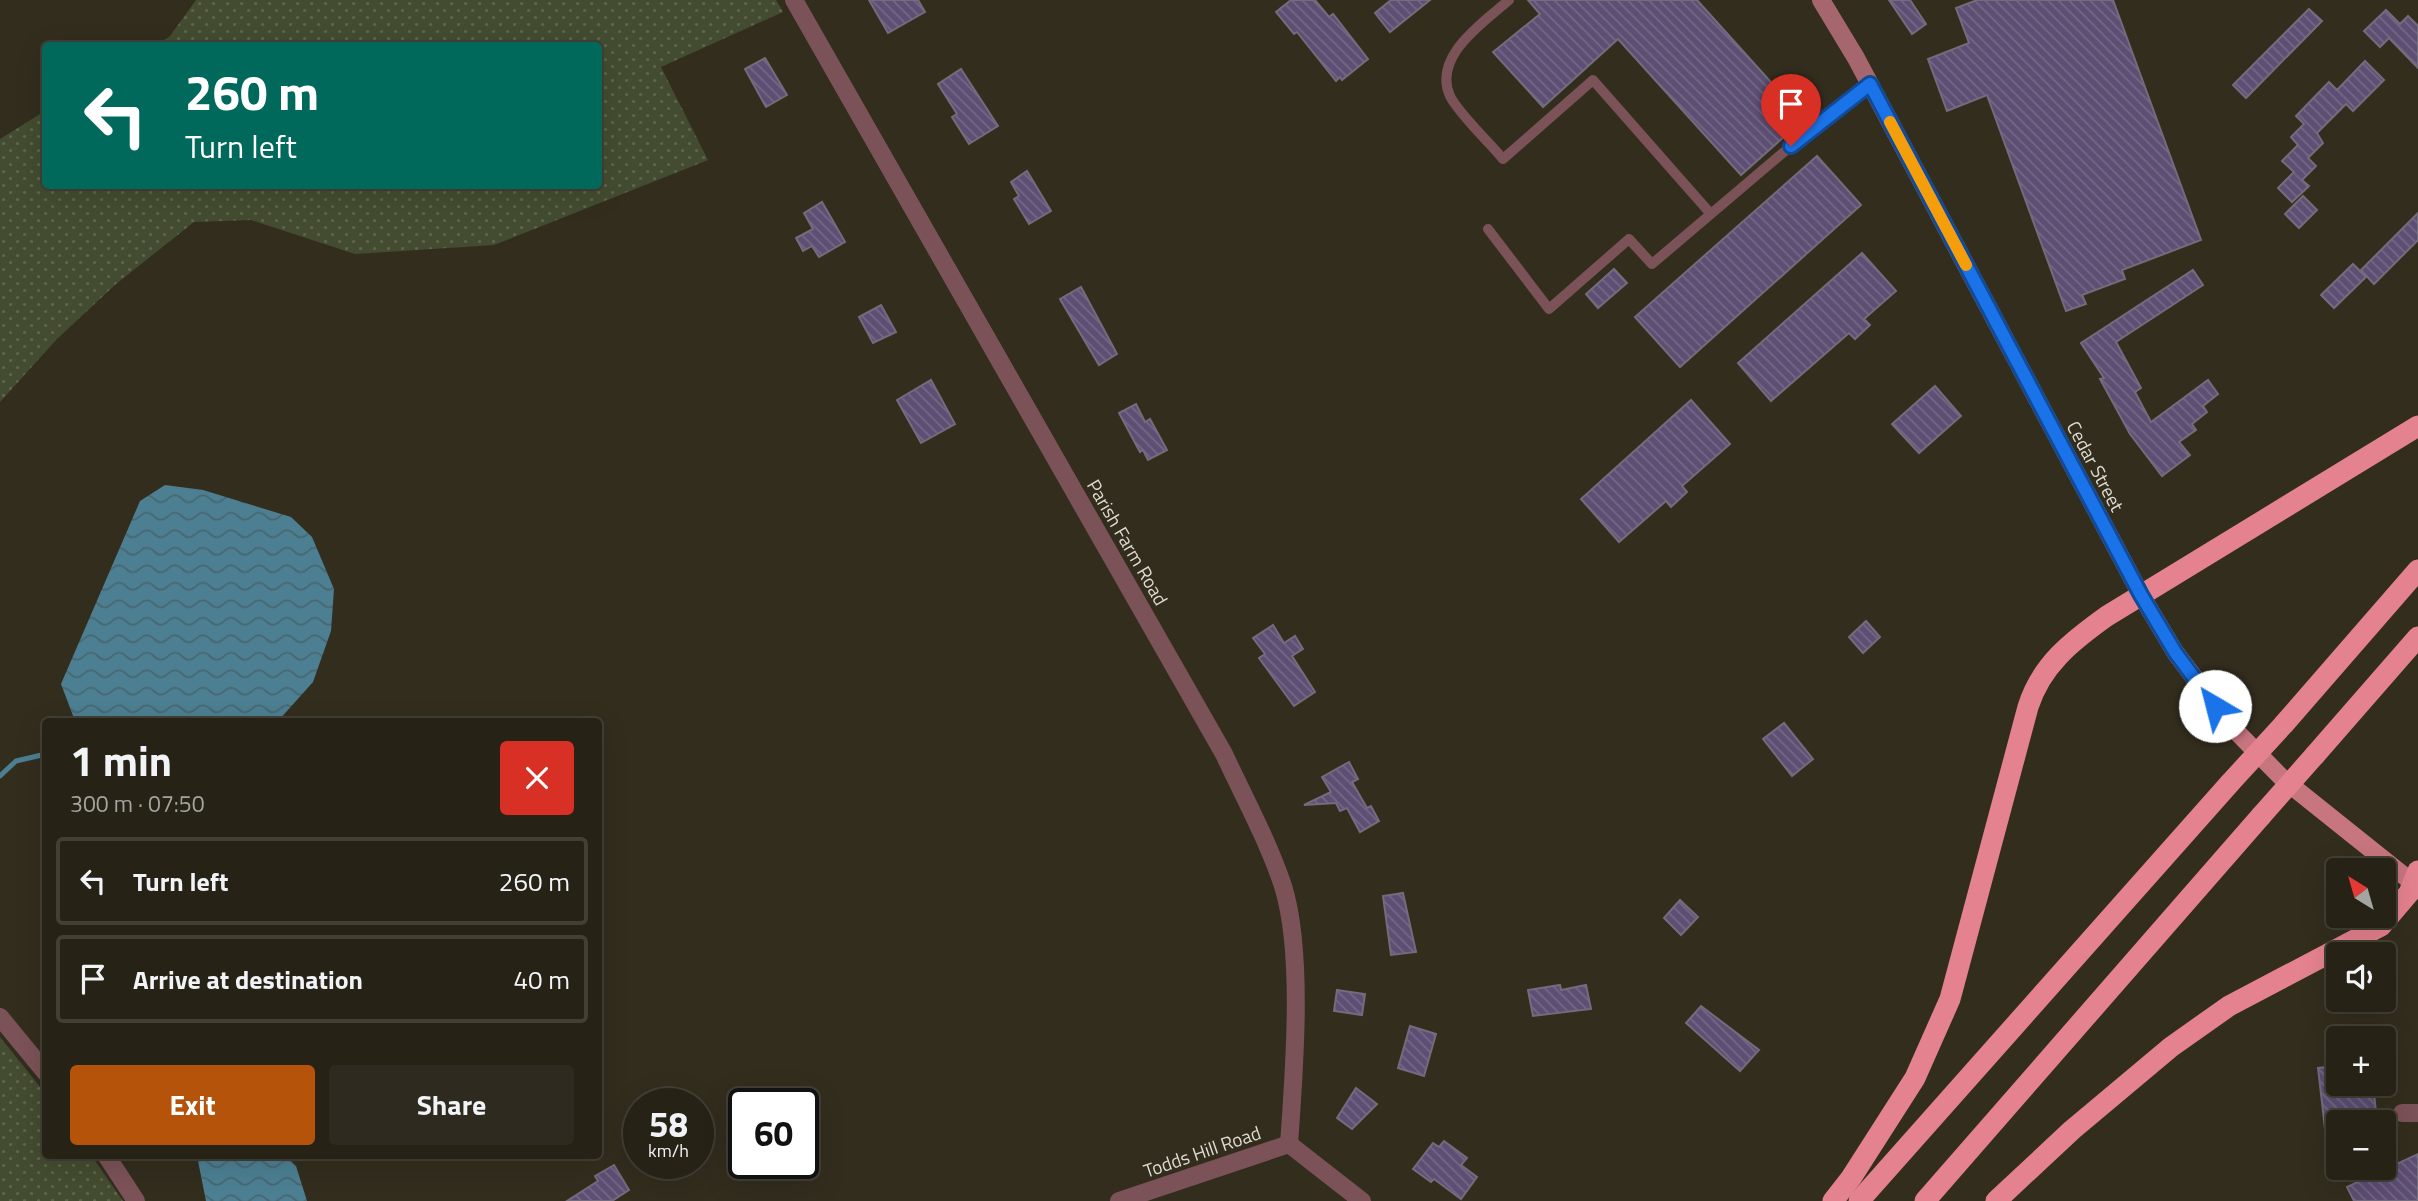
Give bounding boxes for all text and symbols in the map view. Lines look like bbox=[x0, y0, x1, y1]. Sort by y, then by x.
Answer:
text: 260 m bbox=[185, 54, 319, 129]
icon: left bbox=[70, 70, 161, 161]
pin bbox=[1761, 74, 1821, 146]
icon: arrive bbox=[1772, 85, 1810, 123]
text: Turn left bbox=[185, 122, 297, 170]
street label: Cedar Street bbox=[2060, 415, 2132, 517]
street label: Parish Farm Road bbox=[1080, 474, 1176, 610]
position arrow bbox=[2178, 669, 2252, 743]
text: 1 min bbox=[70, 728, 172, 792]
button: close bbox=[500, 741, 574, 815]
text: 300 m · 07:50 bbox=[70, 786, 205, 821]
north arrow bbox=[2326, 858, 2396, 928]
map controls bbox=[2326, 858, 2396, 1180]
icon: left bbox=[74, 862, 112, 900]
text: Turn left bbox=[133, 862, 228, 901]
text: 260 m bbox=[499, 862, 570, 901]
button: sound bbox=[2326, 942, 2396, 1012]
icon: arrive bbox=[74, 960, 112, 998]
text: Arrive at destination bbox=[133, 960, 363, 999]
text: 40 m bbox=[513, 960, 570, 999]
button: + bbox=[2326, 1026, 2396, 1096]
button: Exit bbox=[70, 1065, 315, 1145]
button: Share bbox=[329, 1065, 574, 1145]
speed limit sign: 60 bbox=[728, 1088, 819, 1179]
text: 58 bbox=[649, 1097, 688, 1151]
button: − bbox=[2326, 1110, 2396, 1180]
street label: Todds Hill Road bbox=[1139, 1117, 1265, 1185]
text: km/h bbox=[648, 1137, 689, 1164]

